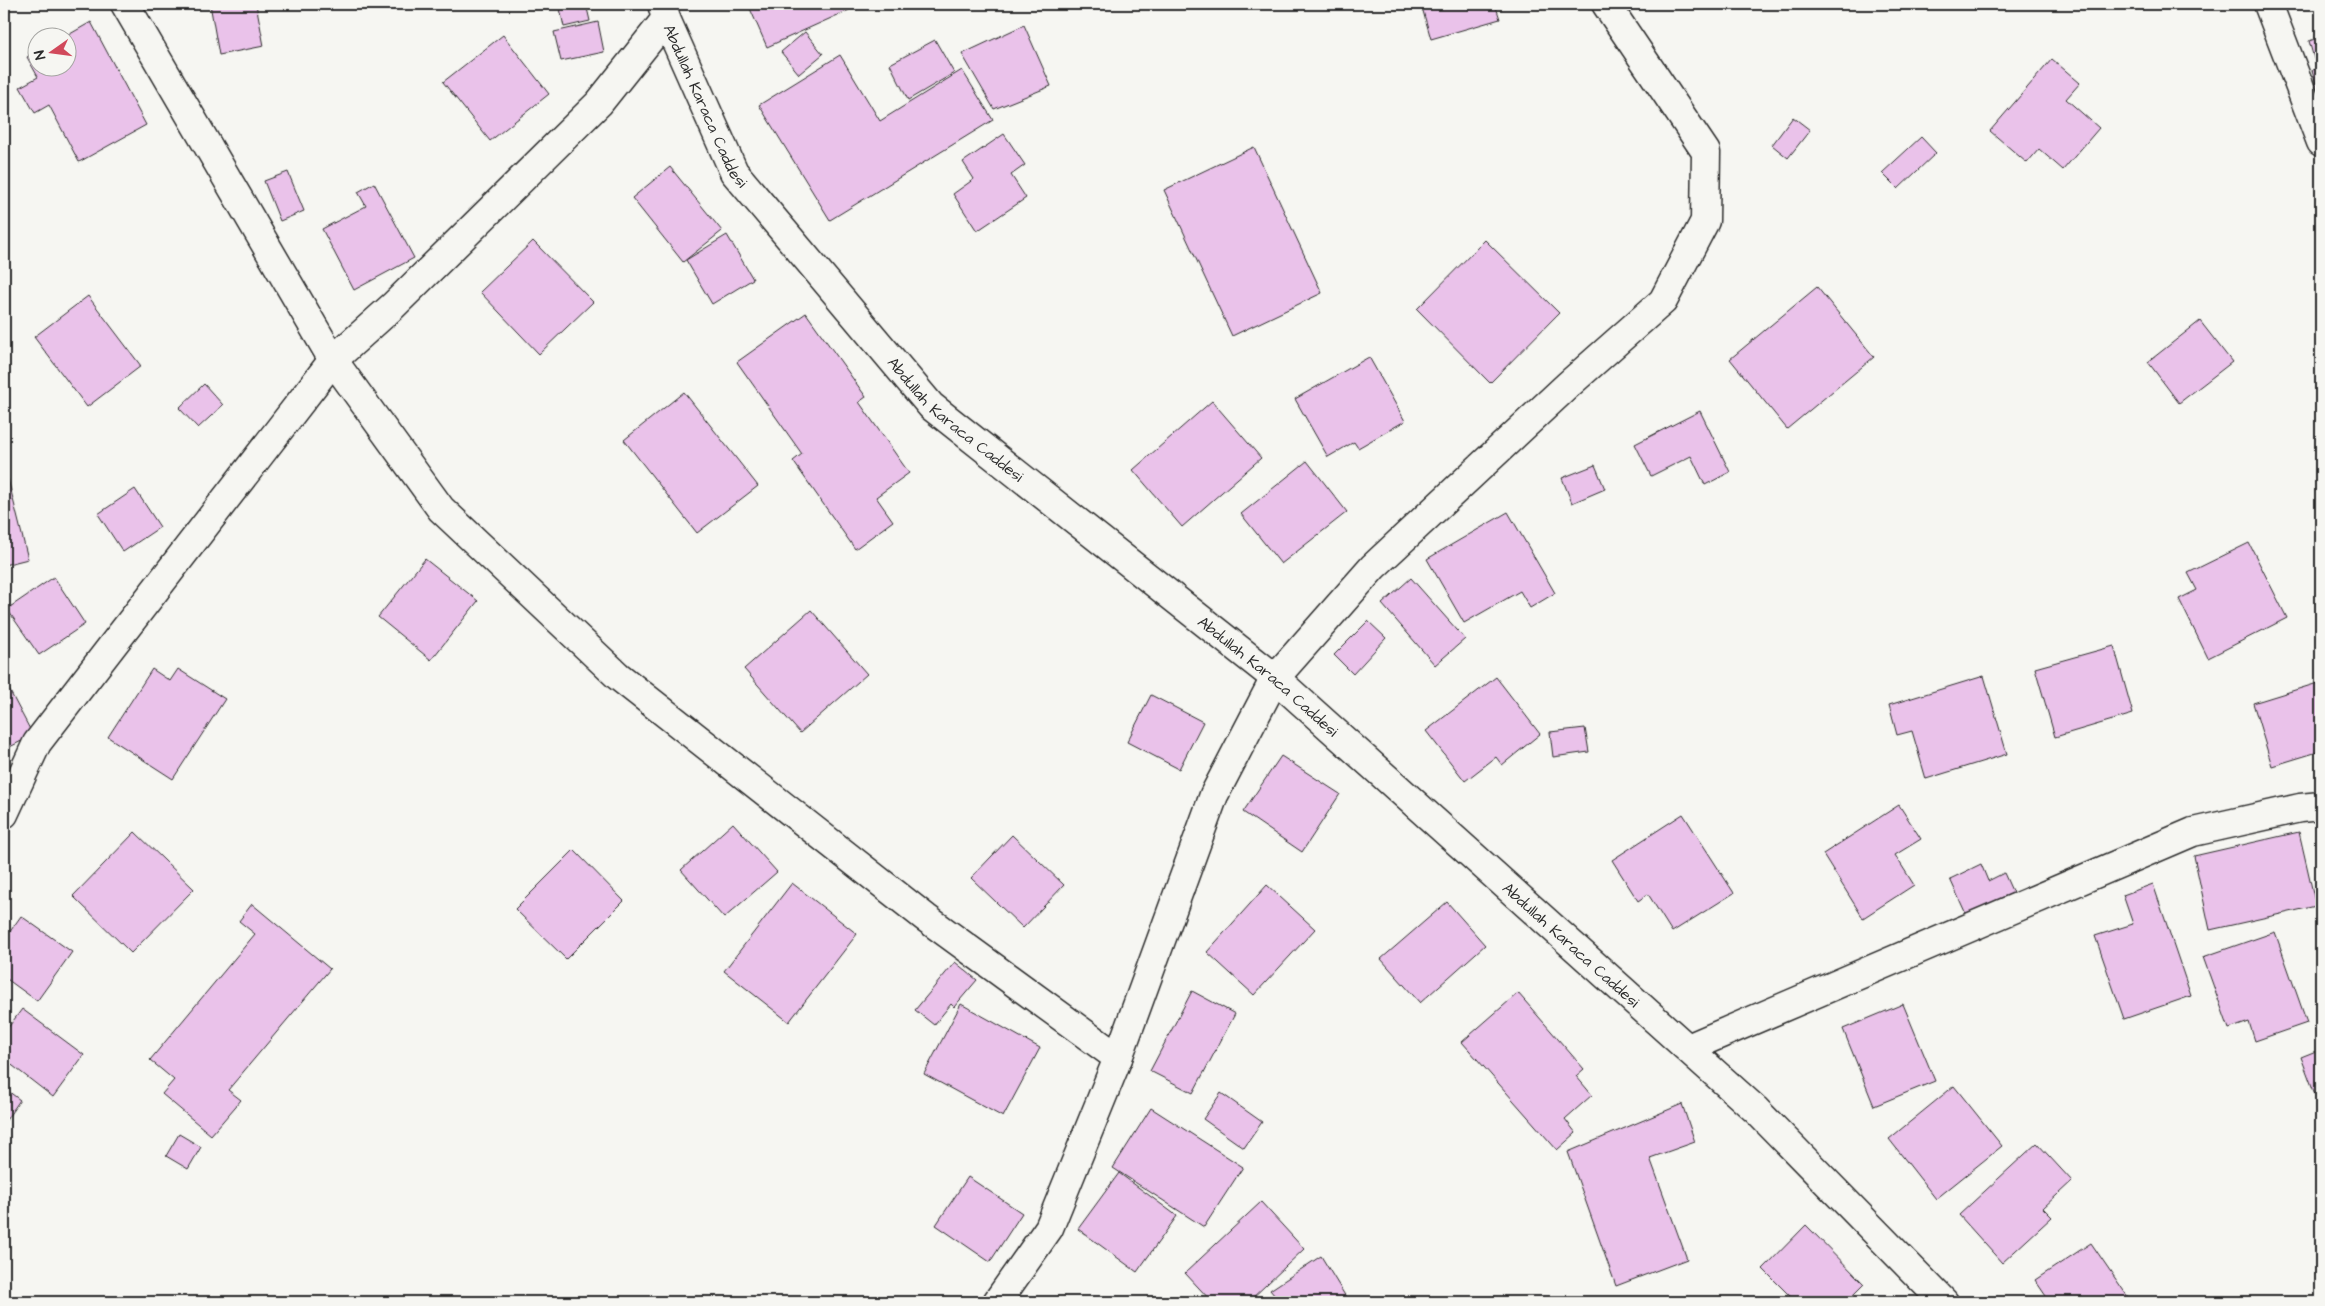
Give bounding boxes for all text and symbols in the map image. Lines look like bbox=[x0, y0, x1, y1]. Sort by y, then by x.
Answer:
street label: Abdullah Karaca Caddesi bbox=[658, 21, 753, 193]
north arrow bbox=[28, 28, 78, 78]
text: N bbox=[30, 48, 51, 62]
street label: Abdullah Karaca Caddesi bbox=[882, 352, 1029, 488]
street label: Abdullah Karaca Caddesi bbox=[1193, 611, 1343, 742]
street label: Abdullah Karaca Caddesi bbox=[1498, 878, 1645, 1013]

